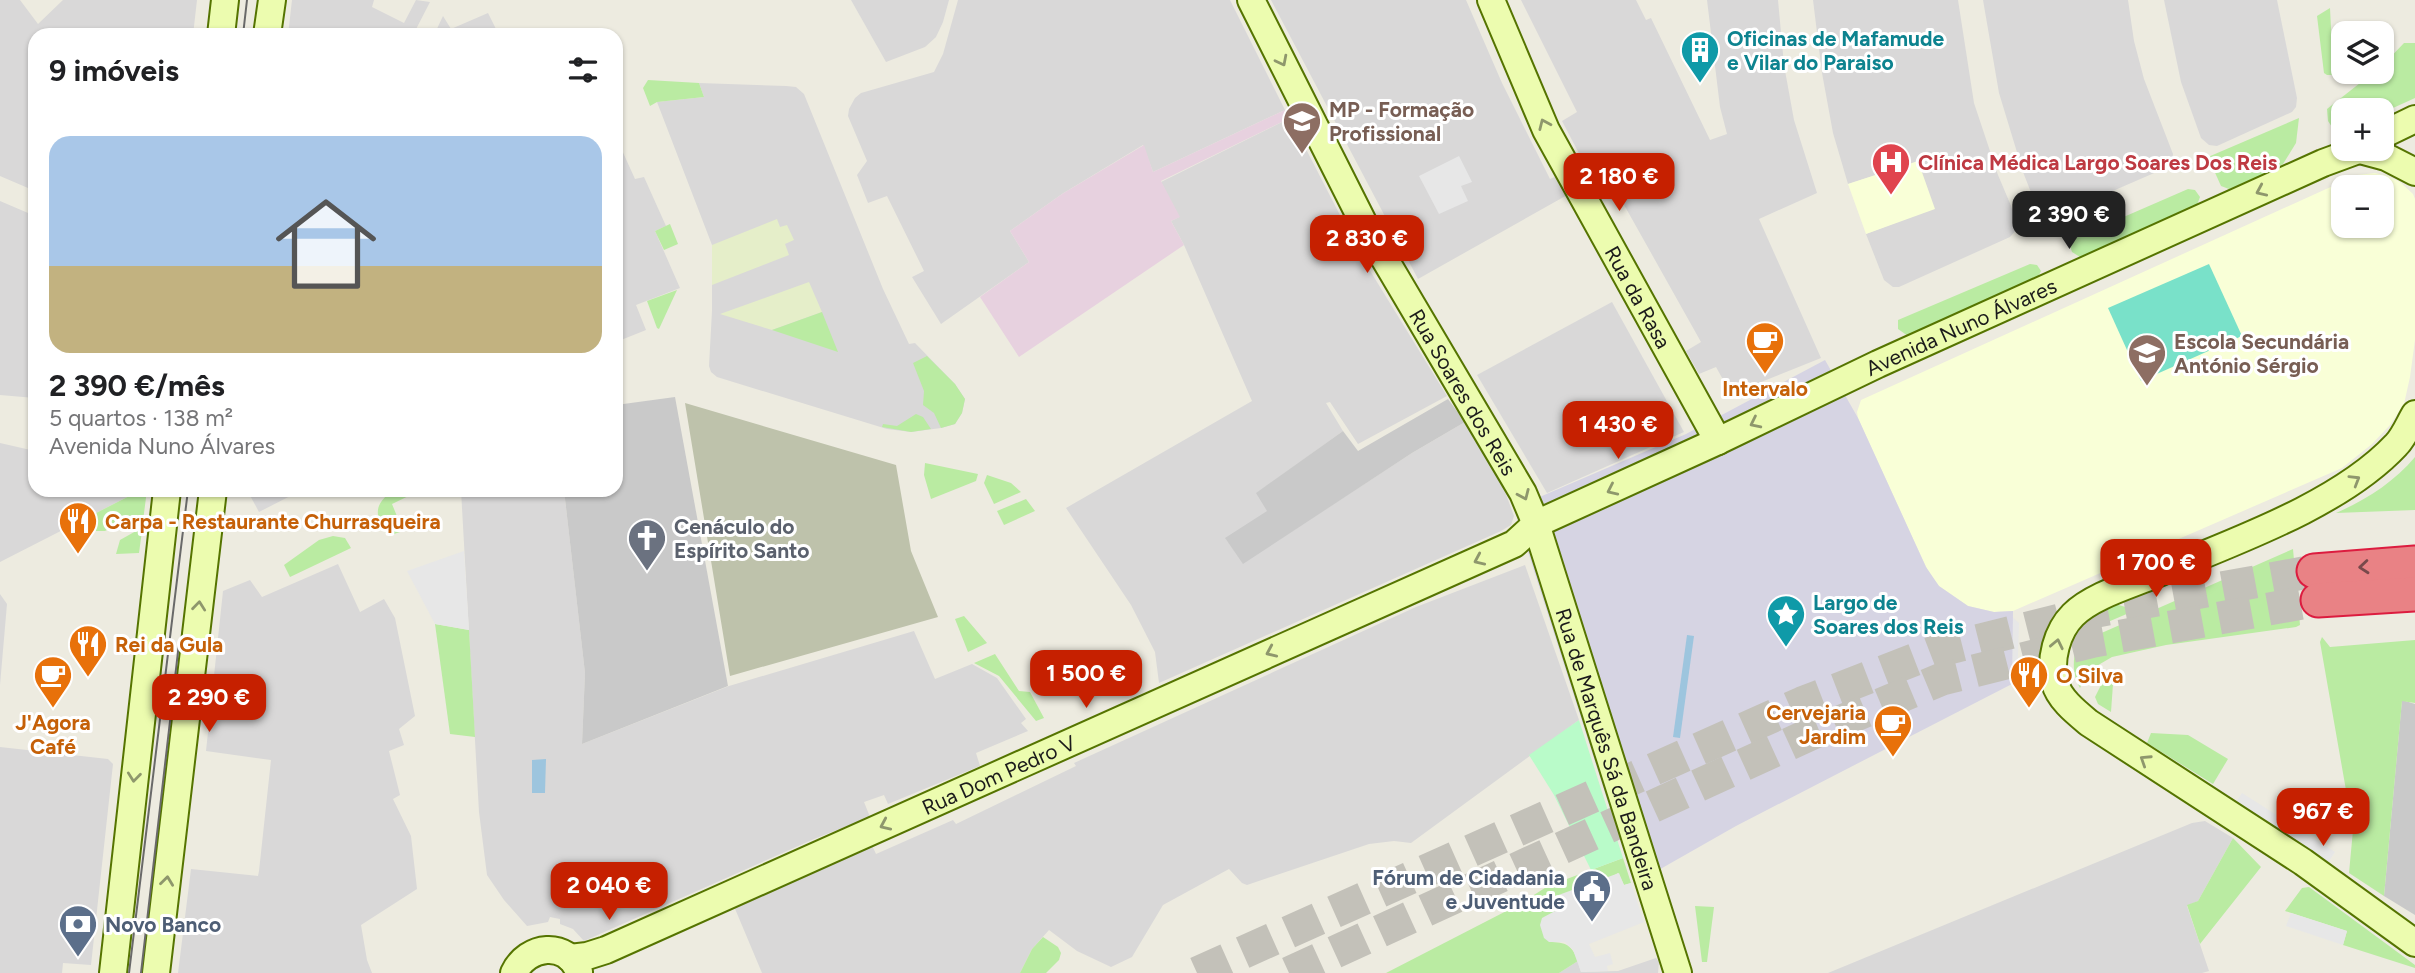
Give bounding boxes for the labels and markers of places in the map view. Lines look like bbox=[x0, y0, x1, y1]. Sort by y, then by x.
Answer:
place label: Oficinas de Mafamude e Vilar do Paraiso bbox=[1727, 26, 1944, 75]
building icon: Oficinas de Mafamude e Vilar do Paraiso bbox=[1679, 29, 1721, 84]
place label: MP - Formação Profissional bbox=[1329, 97, 1474, 146]
school or university icon: MP - Formação Profissional bbox=[1281, 100, 1323, 155]
hospital icon: Clínica Médica Largo Soares Dos Reis bbox=[1870, 141, 1912, 196]
place label: Clínica Médica Largo Soares Dos Reis bbox=[1918, 150, 2277, 175]
pin: 2 180 € bbox=[1554, 154, 1684, 213]
pin: 2 390 € bbox=[2004, 191, 2134, 251]
pin: 2 830 € bbox=[1302, 216, 1432, 275]
cafe icon: Intervalo bbox=[1744, 320, 1786, 375]
place label: Escola Secundária António Sérgio bbox=[2174, 329, 2349, 378]
school or university icon: Escola Secundária António Sérgio bbox=[2126, 332, 2168, 387]
place label: Intervalo bbox=[1722, 376, 1808, 401]
pin: 1 430 € bbox=[1553, 402, 1683, 461]
restaurant icon: Carpa - Restaurante Churrasqueira bbox=[57, 500, 99, 555]
place label: Carpa - Restaurante Churrasqueira bbox=[105, 509, 441, 534]
place label: Cenáculo do Espírito Santo bbox=[674, 514, 810, 563]
church icon: Cenáculo do Espírito Santo bbox=[626, 517, 668, 572]
pin: 1 700 € bbox=[2091, 540, 2221, 599]
place label: Largo de Soares dos Reis bbox=[1813, 590, 1964, 639]
place icon: Largo de Soares dos Reis bbox=[1765, 593, 1807, 648]
restaurant icon: Rei da Gula bbox=[67, 623, 109, 678]
place label: Rei da Gula bbox=[115, 632, 223, 657]
pin: 1 500 € bbox=[1021, 650, 1151, 710]
cafe icon: J'Agora Café bbox=[32, 654, 74, 709]
restaurant icon: O Silva bbox=[2008, 654, 2050, 709]
place label: O Silva bbox=[2056, 663, 2123, 688]
pin: 2 290 € bbox=[144, 674, 274, 734]
place label: Cervejaria Jardim bbox=[1766, 700, 1866, 749]
cafe icon: Cervejaria Jardim bbox=[1872, 703, 1914, 758]
place label: J'Agora Café bbox=[15, 710, 91, 759]
pin: 967 € bbox=[2274, 788, 2372, 848]
pin: 2 040 € bbox=[544, 862, 674, 922]
place label: Fórum de Cidadania e Juventude bbox=[1372, 865, 1565, 914]
public building icon: Fórum de Cidadania e Juventude bbox=[1571, 868, 1613, 923]
bank icon: Novo Banco bbox=[57, 903, 99, 958]
place label: Novo Banco bbox=[105, 912, 221, 937]

